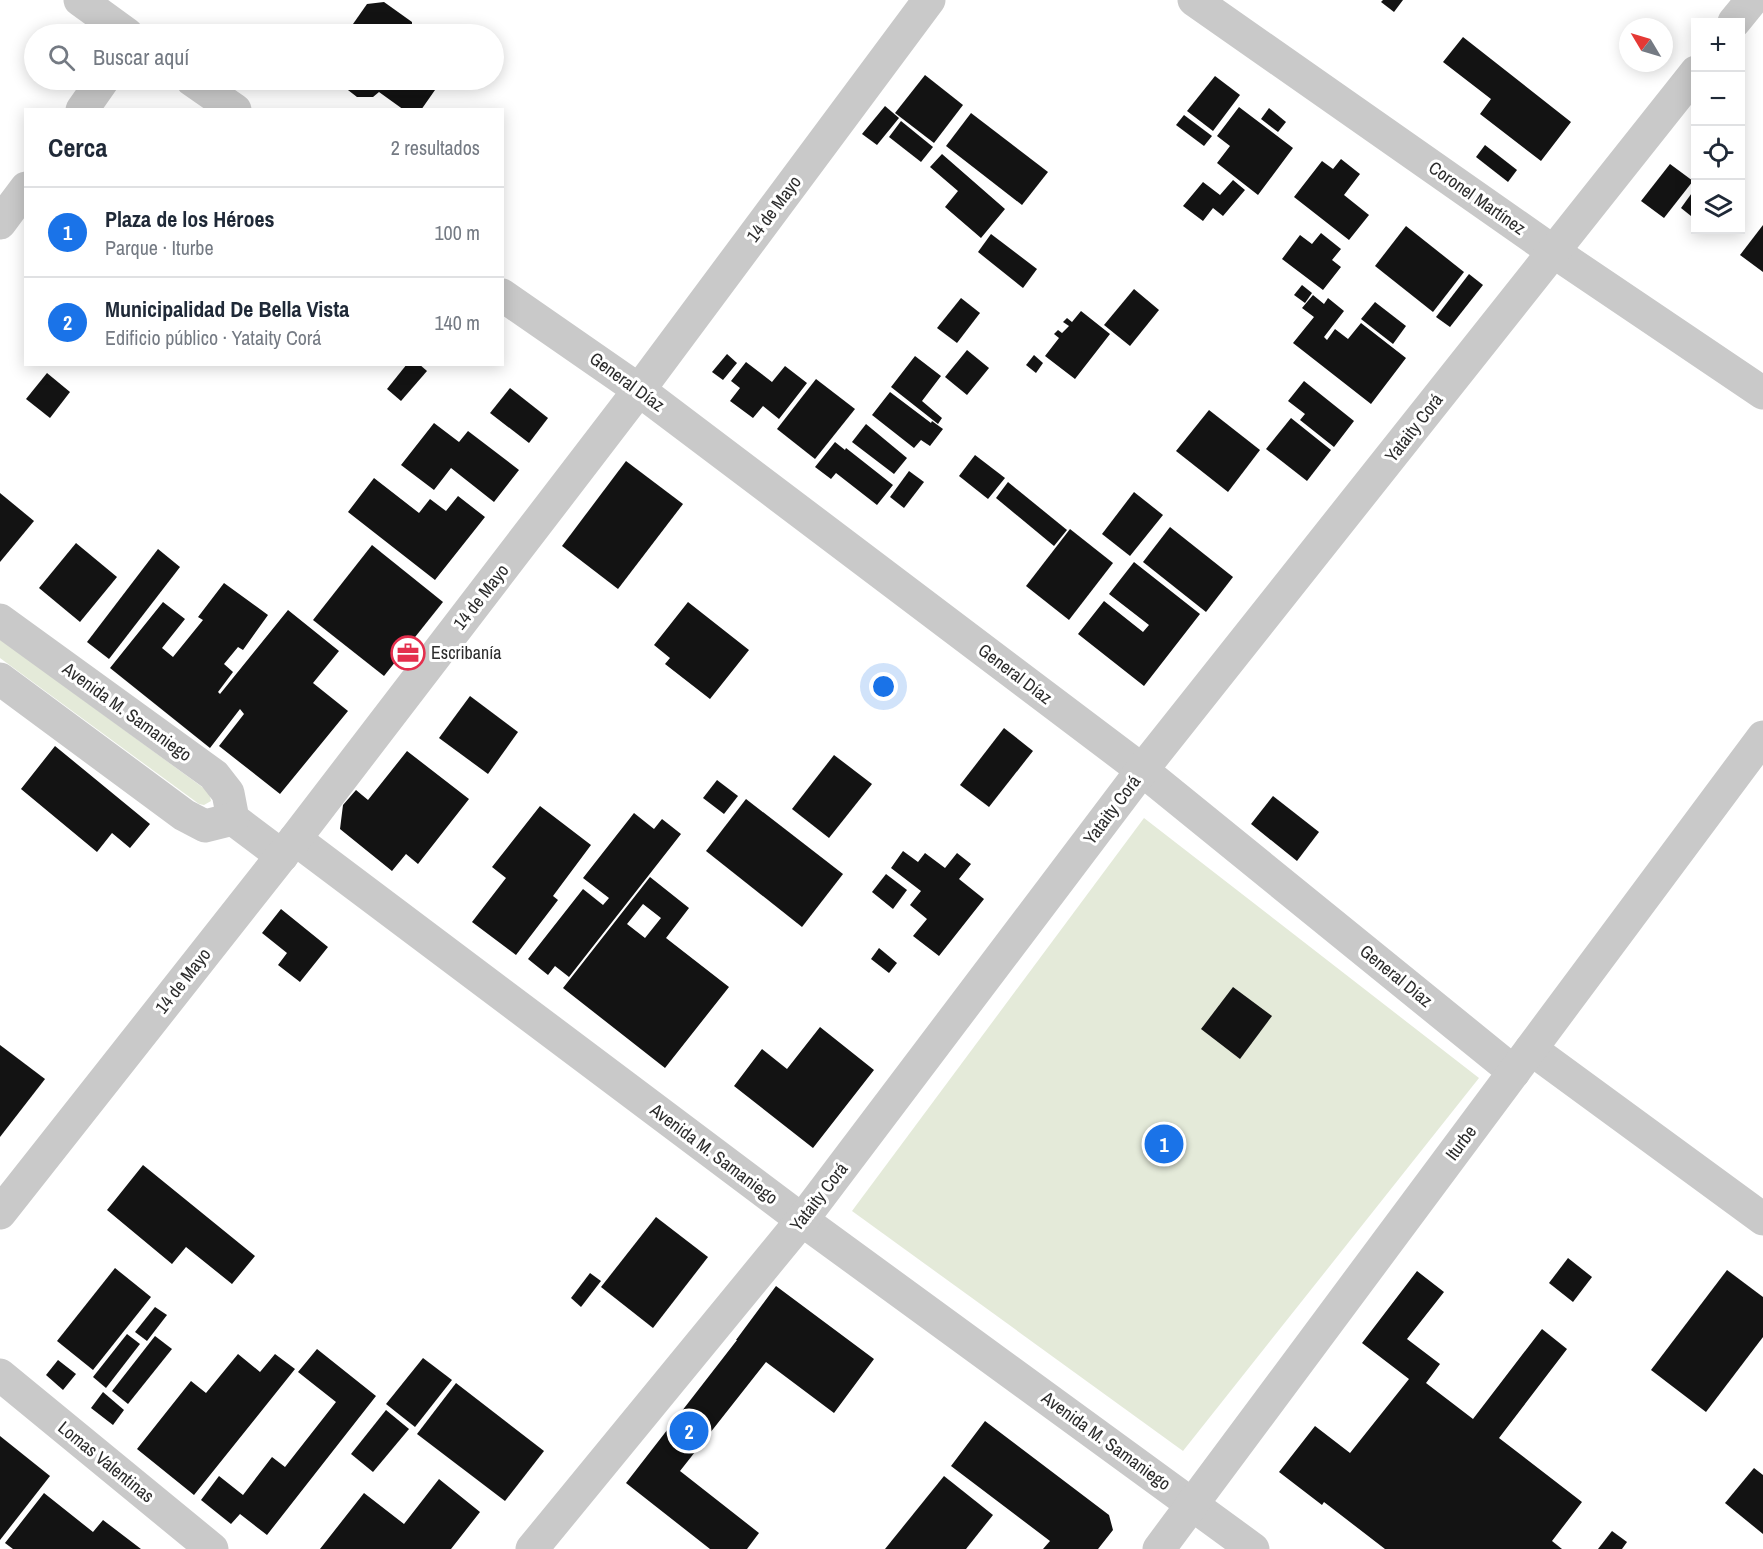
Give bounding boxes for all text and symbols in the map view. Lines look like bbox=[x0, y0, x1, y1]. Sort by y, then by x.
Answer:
north arrow bbox=[1619, 18, 1673, 72]
map controls bbox=[1691, 18, 1745, 234]
button: + bbox=[1691, 18, 1745, 72]
search box bbox=[24, 24, 504, 90]
icon: search bbox=[45, 41, 78, 74]
text: Buscar aquí bbox=[93, 42, 189, 72]
button: − bbox=[1691, 72, 1745, 126]
button: locate bbox=[1691, 126, 1745, 180]
text: Cerca bbox=[48, 130, 107, 165]
text: 2 resultados bbox=[391, 134, 480, 161]
street label: Coronel Martínez bbox=[1424, 155, 1531, 240]
street label: 14 de Mayo bbox=[740, 170, 807, 247]
button: layers bbox=[1691, 180, 1745, 234]
text: Plaza de los Héroes bbox=[105, 204, 274, 234]
text: 1 bbox=[63, 219, 72, 246]
text: 100 m bbox=[434, 219, 480, 246]
text: Parque · Iturbe bbox=[105, 234, 214, 261]
text: Municipalidad De Bella Vista bbox=[105, 294, 349, 324]
text: 2 bbox=[63, 309, 72, 336]
text: 140 m bbox=[434, 309, 480, 336]
text: Edificio público · Yataity Corá bbox=[105, 324, 321, 351]
street label: General Díaz bbox=[585, 346, 670, 417]
street label: Yataity Corá bbox=[1379, 388, 1448, 467]
street label: 14 de Mayo bbox=[447, 559, 514, 635]
office icon: Escribanía bbox=[390, 635, 426, 671]
street label: General Díaz bbox=[973, 637, 1058, 710]
place label: Escribanía bbox=[431, 640, 502, 665]
street label: Avenida M. Samaniego bbox=[57, 656, 197, 767]
your location bbox=[869, 672, 898, 701]
street label: Yataity Corá bbox=[1077, 770, 1146, 850]
street label: General Díaz bbox=[1355, 939, 1438, 1013]
street label: 14 de Mayo bbox=[149, 943, 216, 1019]
street label: Avenida M. Samaniego bbox=[644, 1097, 783, 1210]
street label: Iturbe bbox=[1439, 1120, 1482, 1165]
pin: 1 bbox=[1144, 1122, 1184, 1166]
street label: Yataity Corá bbox=[784, 1157, 853, 1236]
street label: Avenida M. Samaniego bbox=[1036, 1385, 1176, 1496]
pin: 2 bbox=[670, 1408, 708, 1454]
street label: Lomas Valentinas bbox=[53, 1415, 160, 1508]

